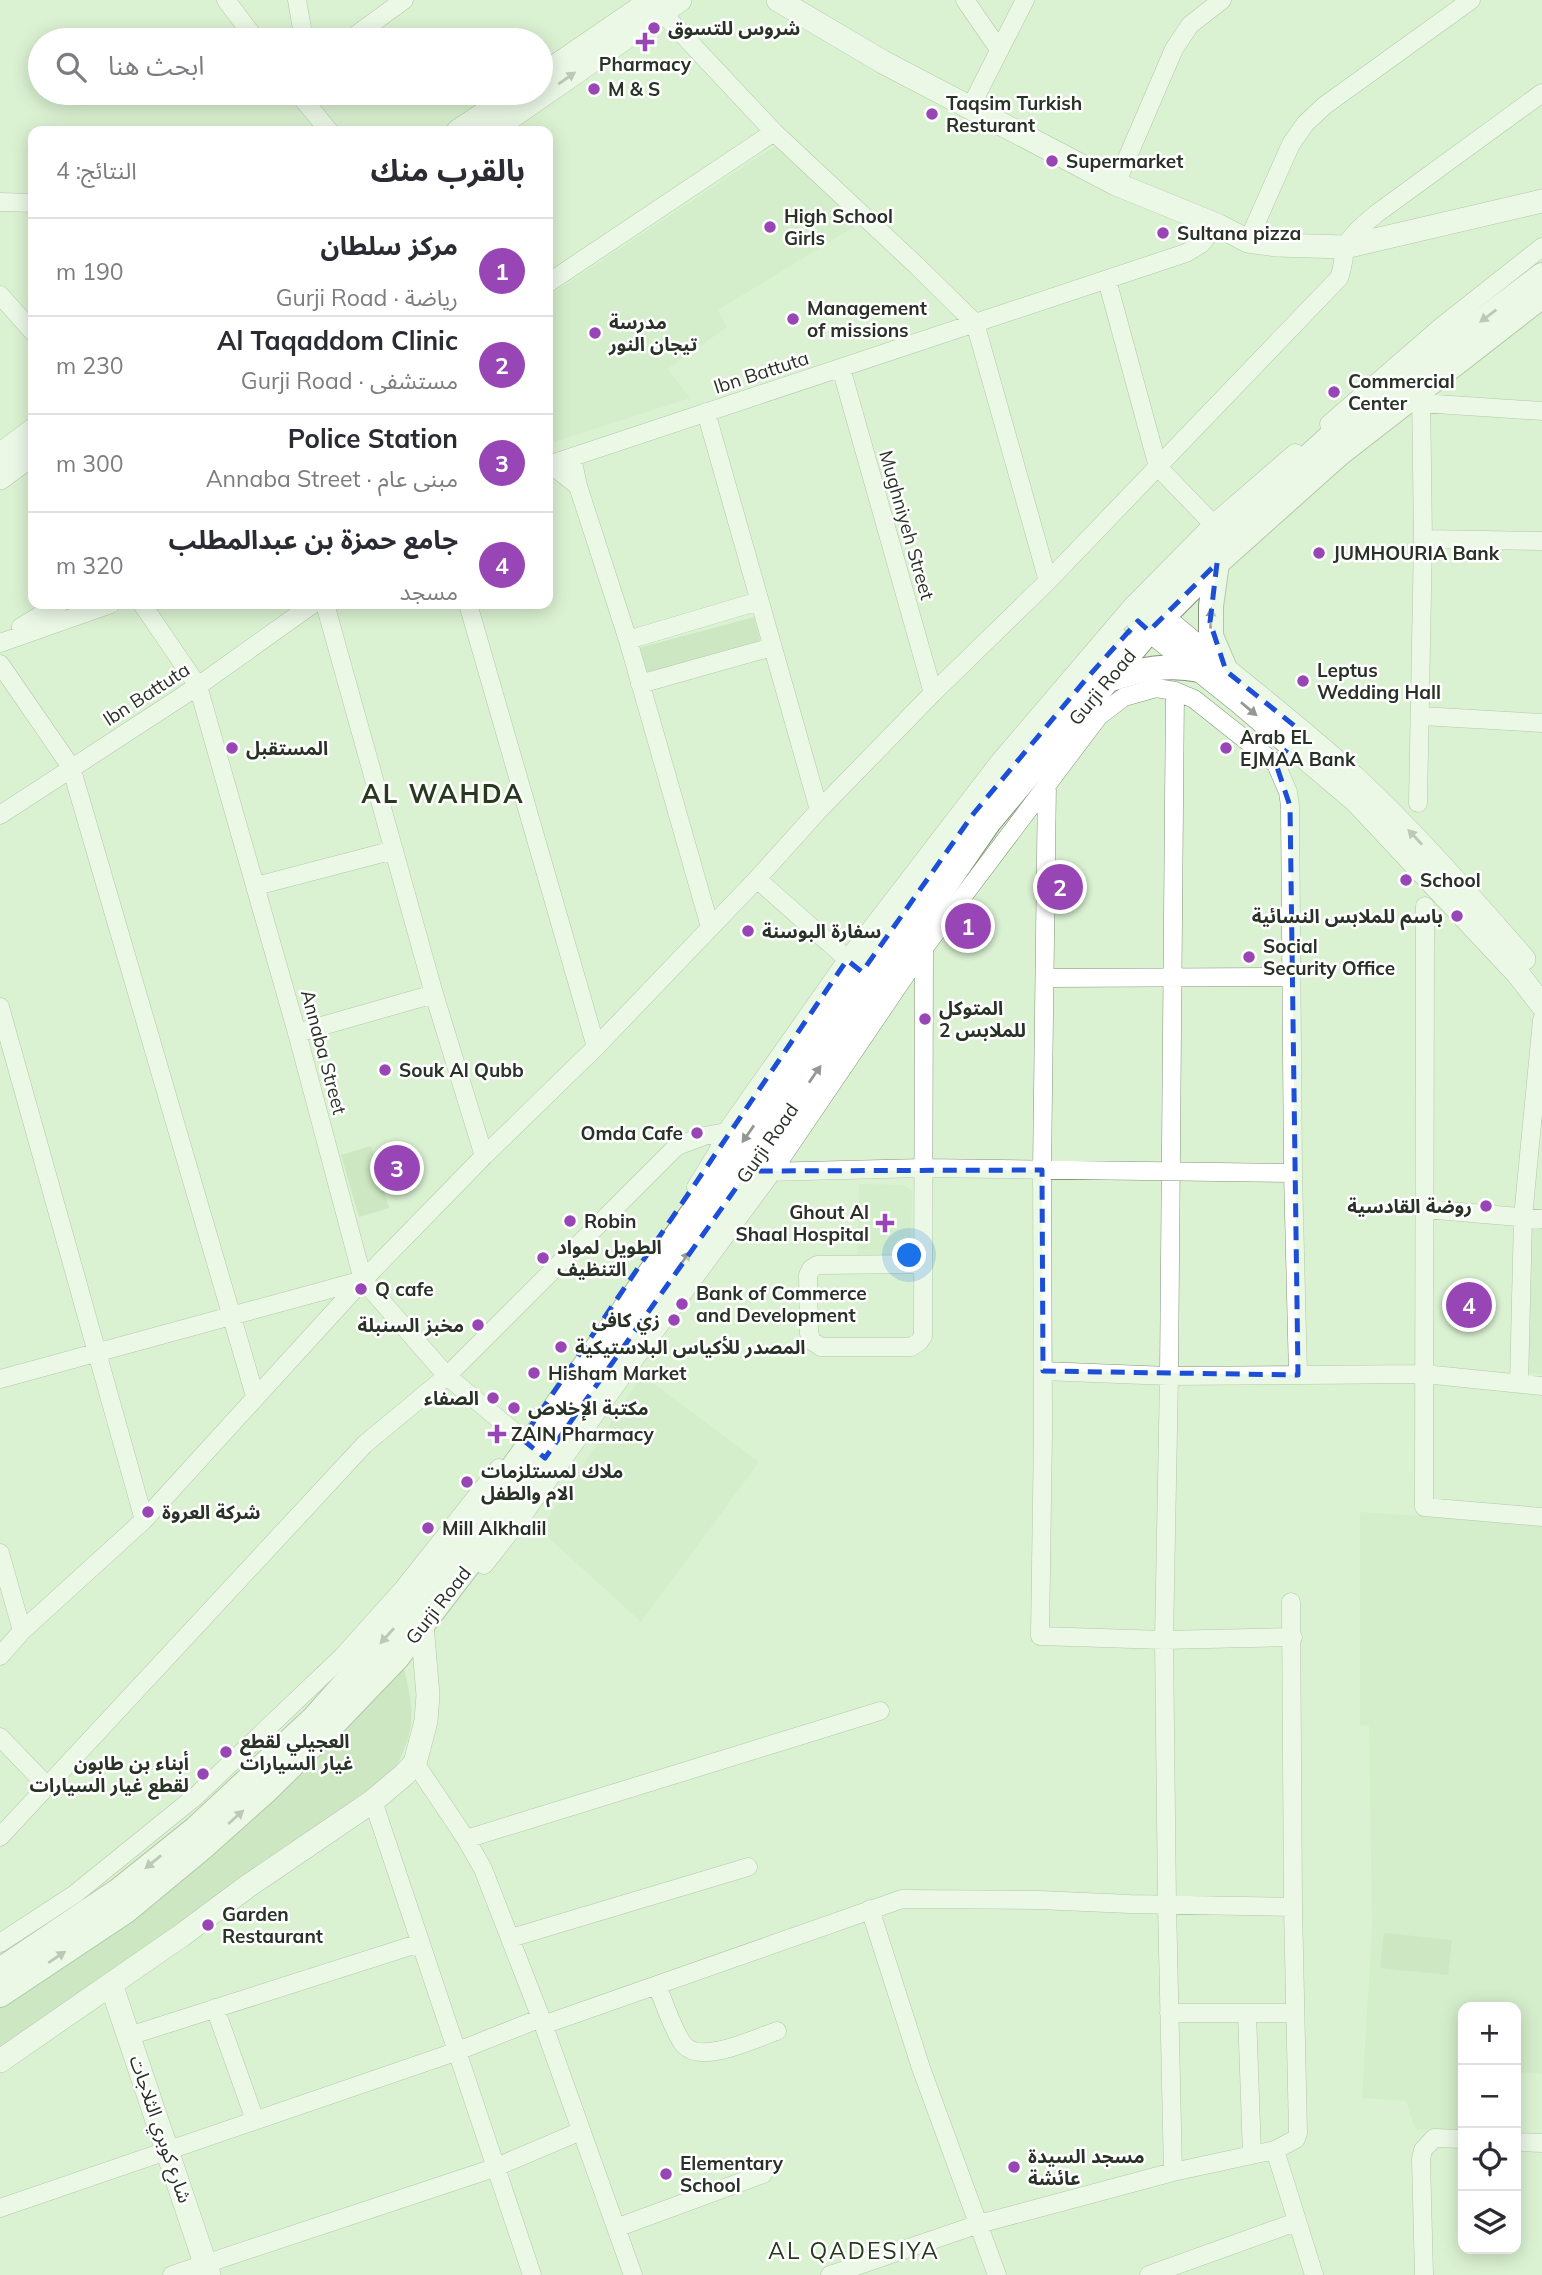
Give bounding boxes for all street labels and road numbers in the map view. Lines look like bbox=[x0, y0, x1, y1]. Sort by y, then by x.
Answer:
street label: Ibn Battuta bbox=[710, 345, 812, 399]
street label: Mughniyeh Street bbox=[874, 447, 940, 603]
street label: Gurji Road bbox=[1063, 644, 1141, 730]
street label: Ibn Battuta bbox=[98, 657, 194, 731]
street label: Annaba Street bbox=[296, 987, 352, 1117]
street label: Gurji Road bbox=[731, 1098, 803, 1188]
street label: Gurji Road bbox=[400, 1561, 476, 1649]
street label: شارع كوبري الثلاجات bbox=[121, 2052, 197, 2207]

